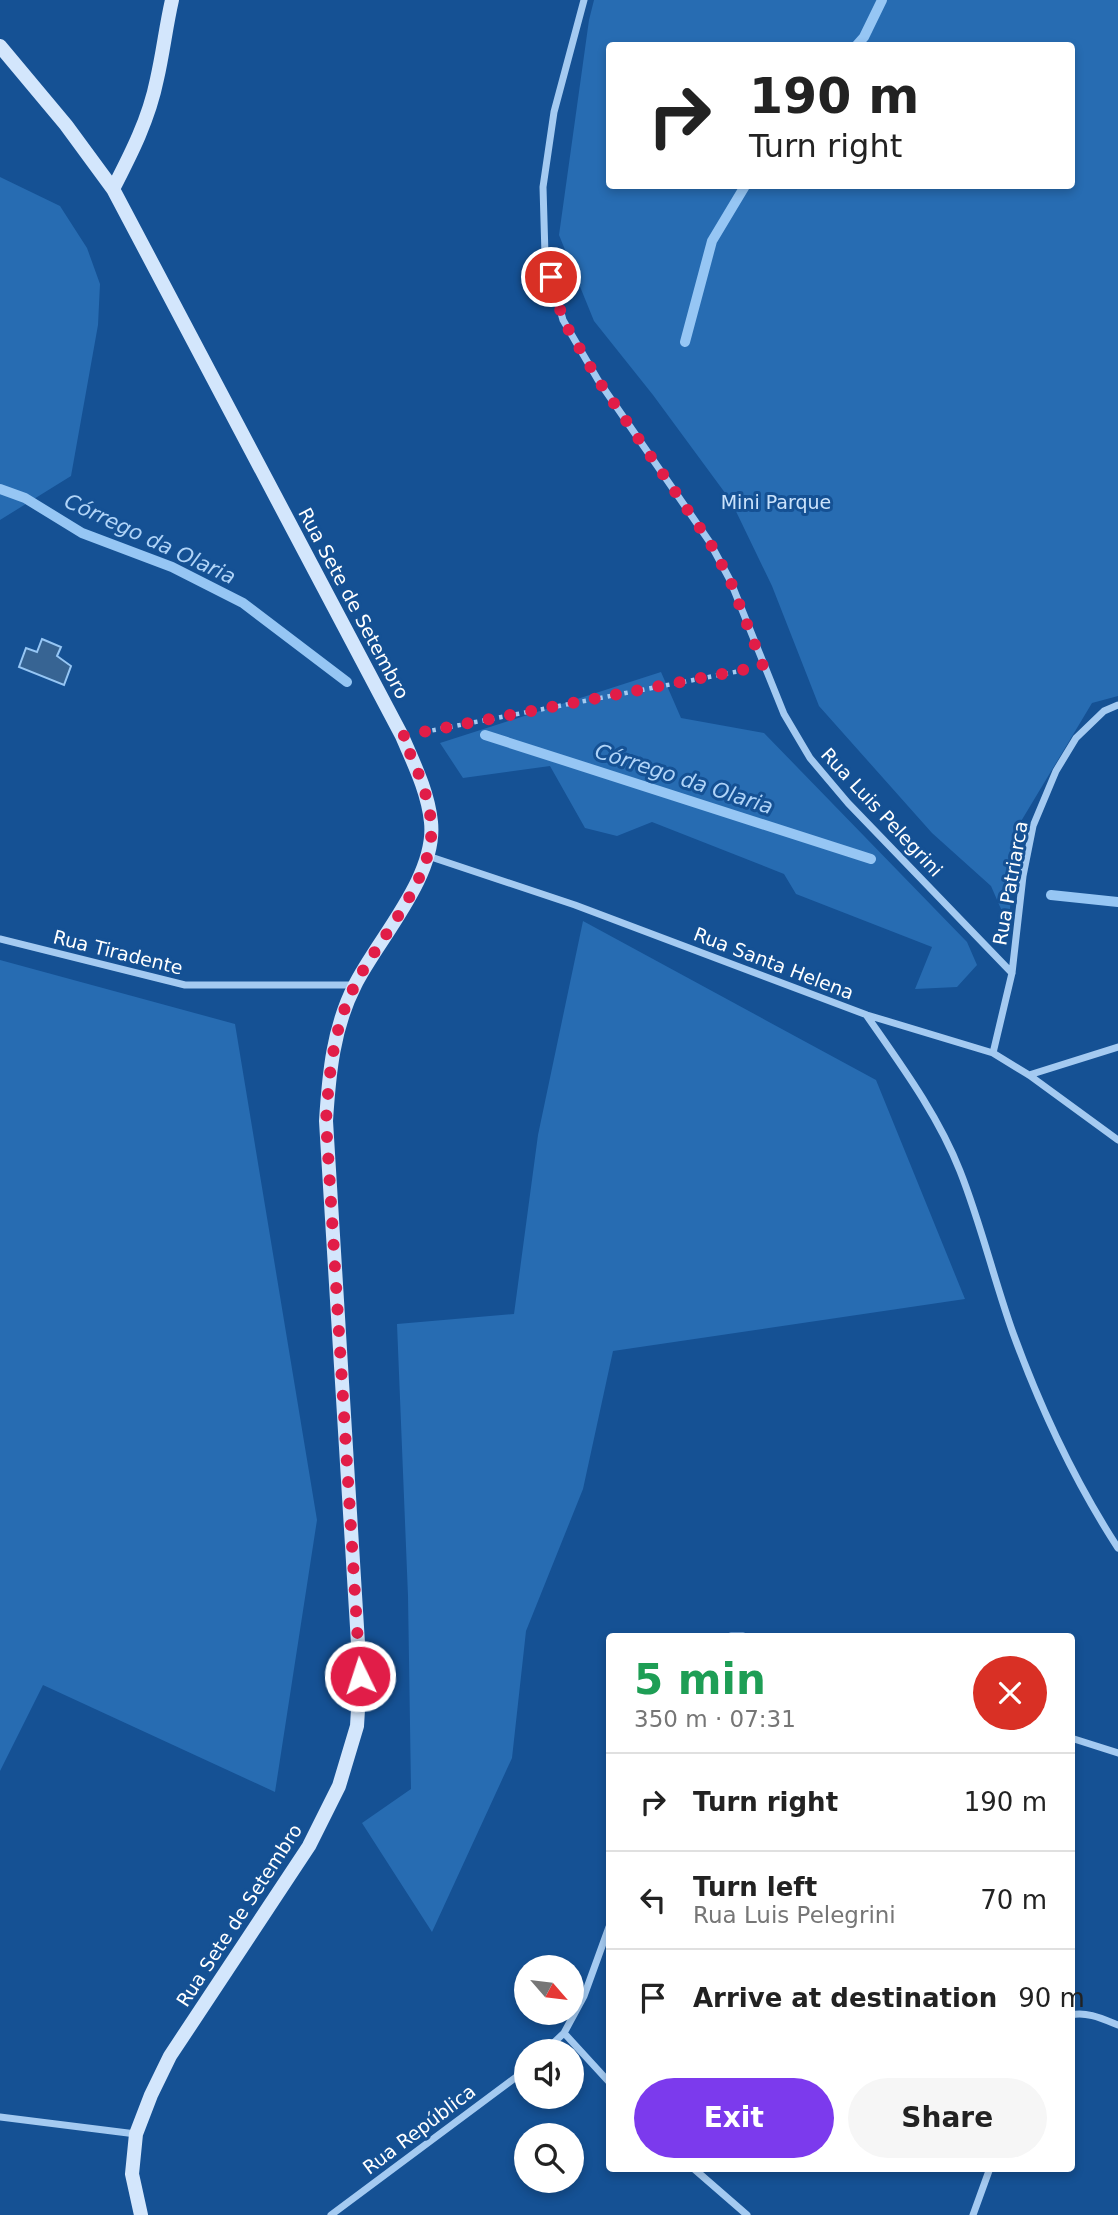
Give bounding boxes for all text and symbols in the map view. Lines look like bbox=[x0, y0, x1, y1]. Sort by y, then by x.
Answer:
text: 190 m bbox=[749, 68, 919, 125]
icon: right bbox=[634, 70, 725, 161]
text: Turn right bbox=[749, 127, 902, 165]
pin bbox=[521, 247, 581, 307]
icon: arrive bbox=[532, 258, 570, 296]
water label: Córrego da Olaria bbox=[61, 489, 239, 589]
park label: Mini Parque bbox=[721, 491, 831, 513]
street label: Rua Sete de Setembro bbox=[294, 504, 414, 702]
water label: Córrego da Olaria bbox=[592, 739, 776, 819]
street label: Rua Luis Pelegrini bbox=[817, 743, 947, 881]
street label: Rua Patriarca bbox=[988, 819, 1032, 947]
street label: Rua Santa Helena bbox=[691, 922, 857, 1004]
street label: Rua Tiradente bbox=[51, 925, 185, 979]
position arrow bbox=[323, 1639, 397, 1713]
text: 5 min bbox=[634, 1655, 766, 1704]
button: close bbox=[973, 1656, 1047, 1730]
text: 350 m · 07:31 bbox=[634, 1706, 796, 1732]
icon: right bbox=[634, 1783, 672, 1821]
text: Turn right bbox=[693, 1787, 838, 1817]
text: 190 m bbox=[964, 1787, 1047, 1817]
street label: Rua Sete de Setembro bbox=[172, 1820, 306, 2010]
text: Turn left bbox=[693, 1872, 817, 1902]
icon: left bbox=[634, 1881, 672, 1919]
text: 70 m bbox=[980, 1885, 1047, 1915]
text: Rua Luis Pelegrini bbox=[693, 1902, 896, 1928]
north arrow bbox=[514, 1955, 584, 2025]
map controls bbox=[514, 1955, 584, 2193]
icon: arrive bbox=[634, 1979, 672, 2017]
text: Arrive at destination bbox=[693, 1983, 997, 2013]
text: 90 m bbox=[1018, 1983, 1085, 2013]
button: sound bbox=[514, 2039, 584, 2109]
button: Exit bbox=[634, 2078, 834, 2158]
button: Share bbox=[848, 2078, 1047, 2158]
street label: Rua República bbox=[359, 2080, 479, 2178]
button: search bbox=[514, 2123, 584, 2193]

